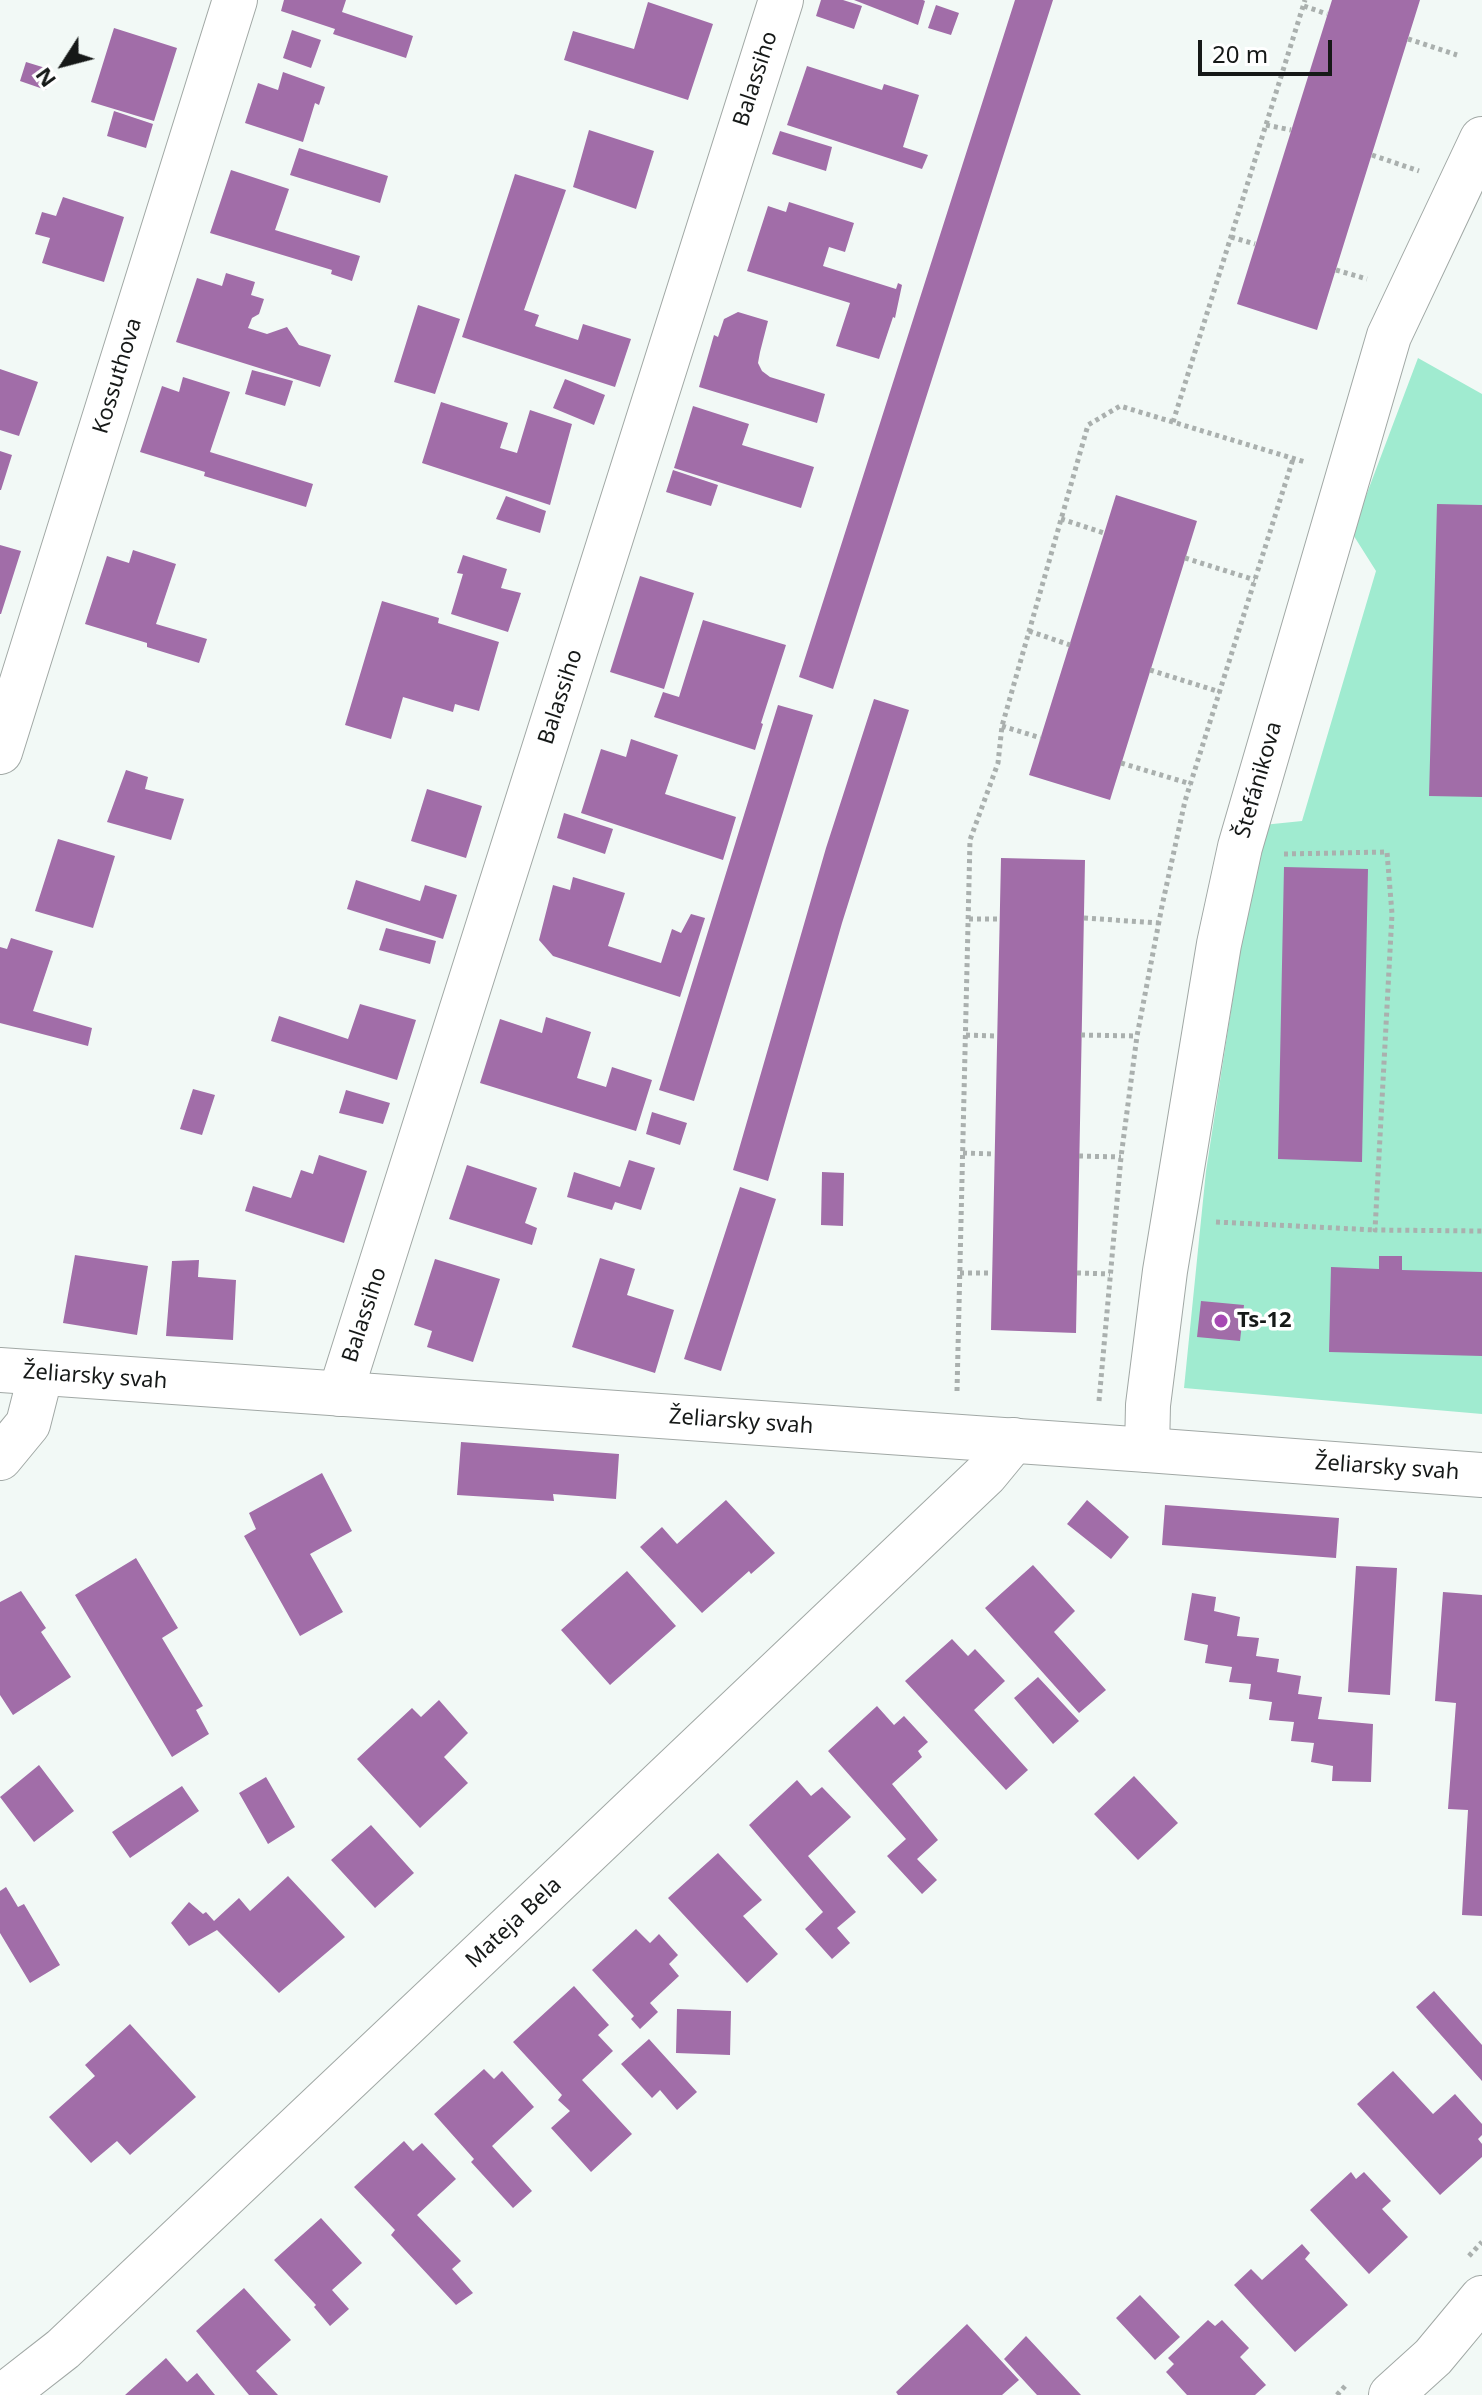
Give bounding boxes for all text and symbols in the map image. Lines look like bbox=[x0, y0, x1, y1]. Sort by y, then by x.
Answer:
north arrow bbox=[24, 24, 104, 104]
scale bar bbox=[1202, 24, 1336, 74]
street label: Balassiho bbox=[728, 28, 784, 130]
text: 20 m bbox=[1212, 37, 1268, 70]
text: N bbox=[27, 62, 62, 94]
street label: Kossuthova bbox=[88, 315, 148, 437]
street label: Balassiho bbox=[533, 646, 589, 748]
street label: Štefánikova bbox=[1230, 719, 1288, 841]
street label: Balassiho bbox=[337, 1264, 393, 1366]
place label: Ts-12 bbox=[1237, 1308, 1292, 1334]
marker: Ts-12 bbox=[1212, 1312, 1230, 1330]
street label: Želiarsky svah bbox=[22, 1359, 168, 1395]
street label: Želiarsky svah bbox=[668, 1404, 814, 1440]
street label: Želiarsky svah bbox=[1314, 1450, 1460, 1486]
street label: Mateja Bela bbox=[461, 1872, 567, 1974]

